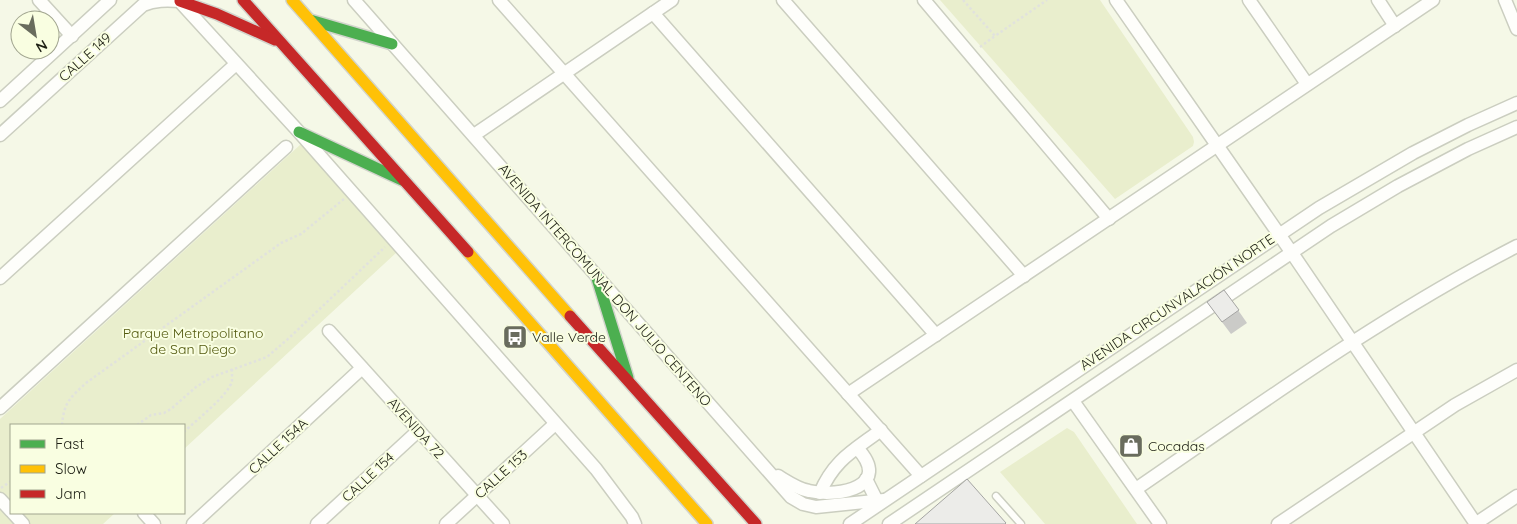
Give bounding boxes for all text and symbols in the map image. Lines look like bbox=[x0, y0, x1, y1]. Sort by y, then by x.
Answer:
north arrow bbox=[10, 10, 60, 60]
street label: CALLE 149 bbox=[55, 29, 115, 85]
text: N bbox=[33, 36, 51, 57]
street label: AVENIDA INTERCOMUNAL DON JULIO CENTENO bbox=[495, 160, 716, 410]
street label: AVENIDA CIRCUNVALACIÓN NORTE bbox=[1076, 230, 1278, 374]
park label: Parque Metropolitano de San Diego bbox=[123, 324, 263, 358]
bus stop icon: Valle Verde bbox=[502, 324, 528, 350]
place label: Valle Verde bbox=[532, 328, 606, 346]
street label: AVENIDA 72 bbox=[384, 394, 448, 463]
street label: CALLE 154A bbox=[245, 414, 311, 478]
legend bbox=[10, 424, 185, 514]
shop icon: Cocadas bbox=[1118, 433, 1144, 459]
text: Fast bbox=[55, 434, 84, 453]
place label: Cocadas bbox=[1148, 437, 1205, 455]
street label: CALLE 153 bbox=[471, 446, 531, 502]
street label: CALLE 154 bbox=[338, 448, 398, 506]
text: Slow bbox=[55, 459, 87, 478]
text: Jam bbox=[55, 484, 86, 503]

